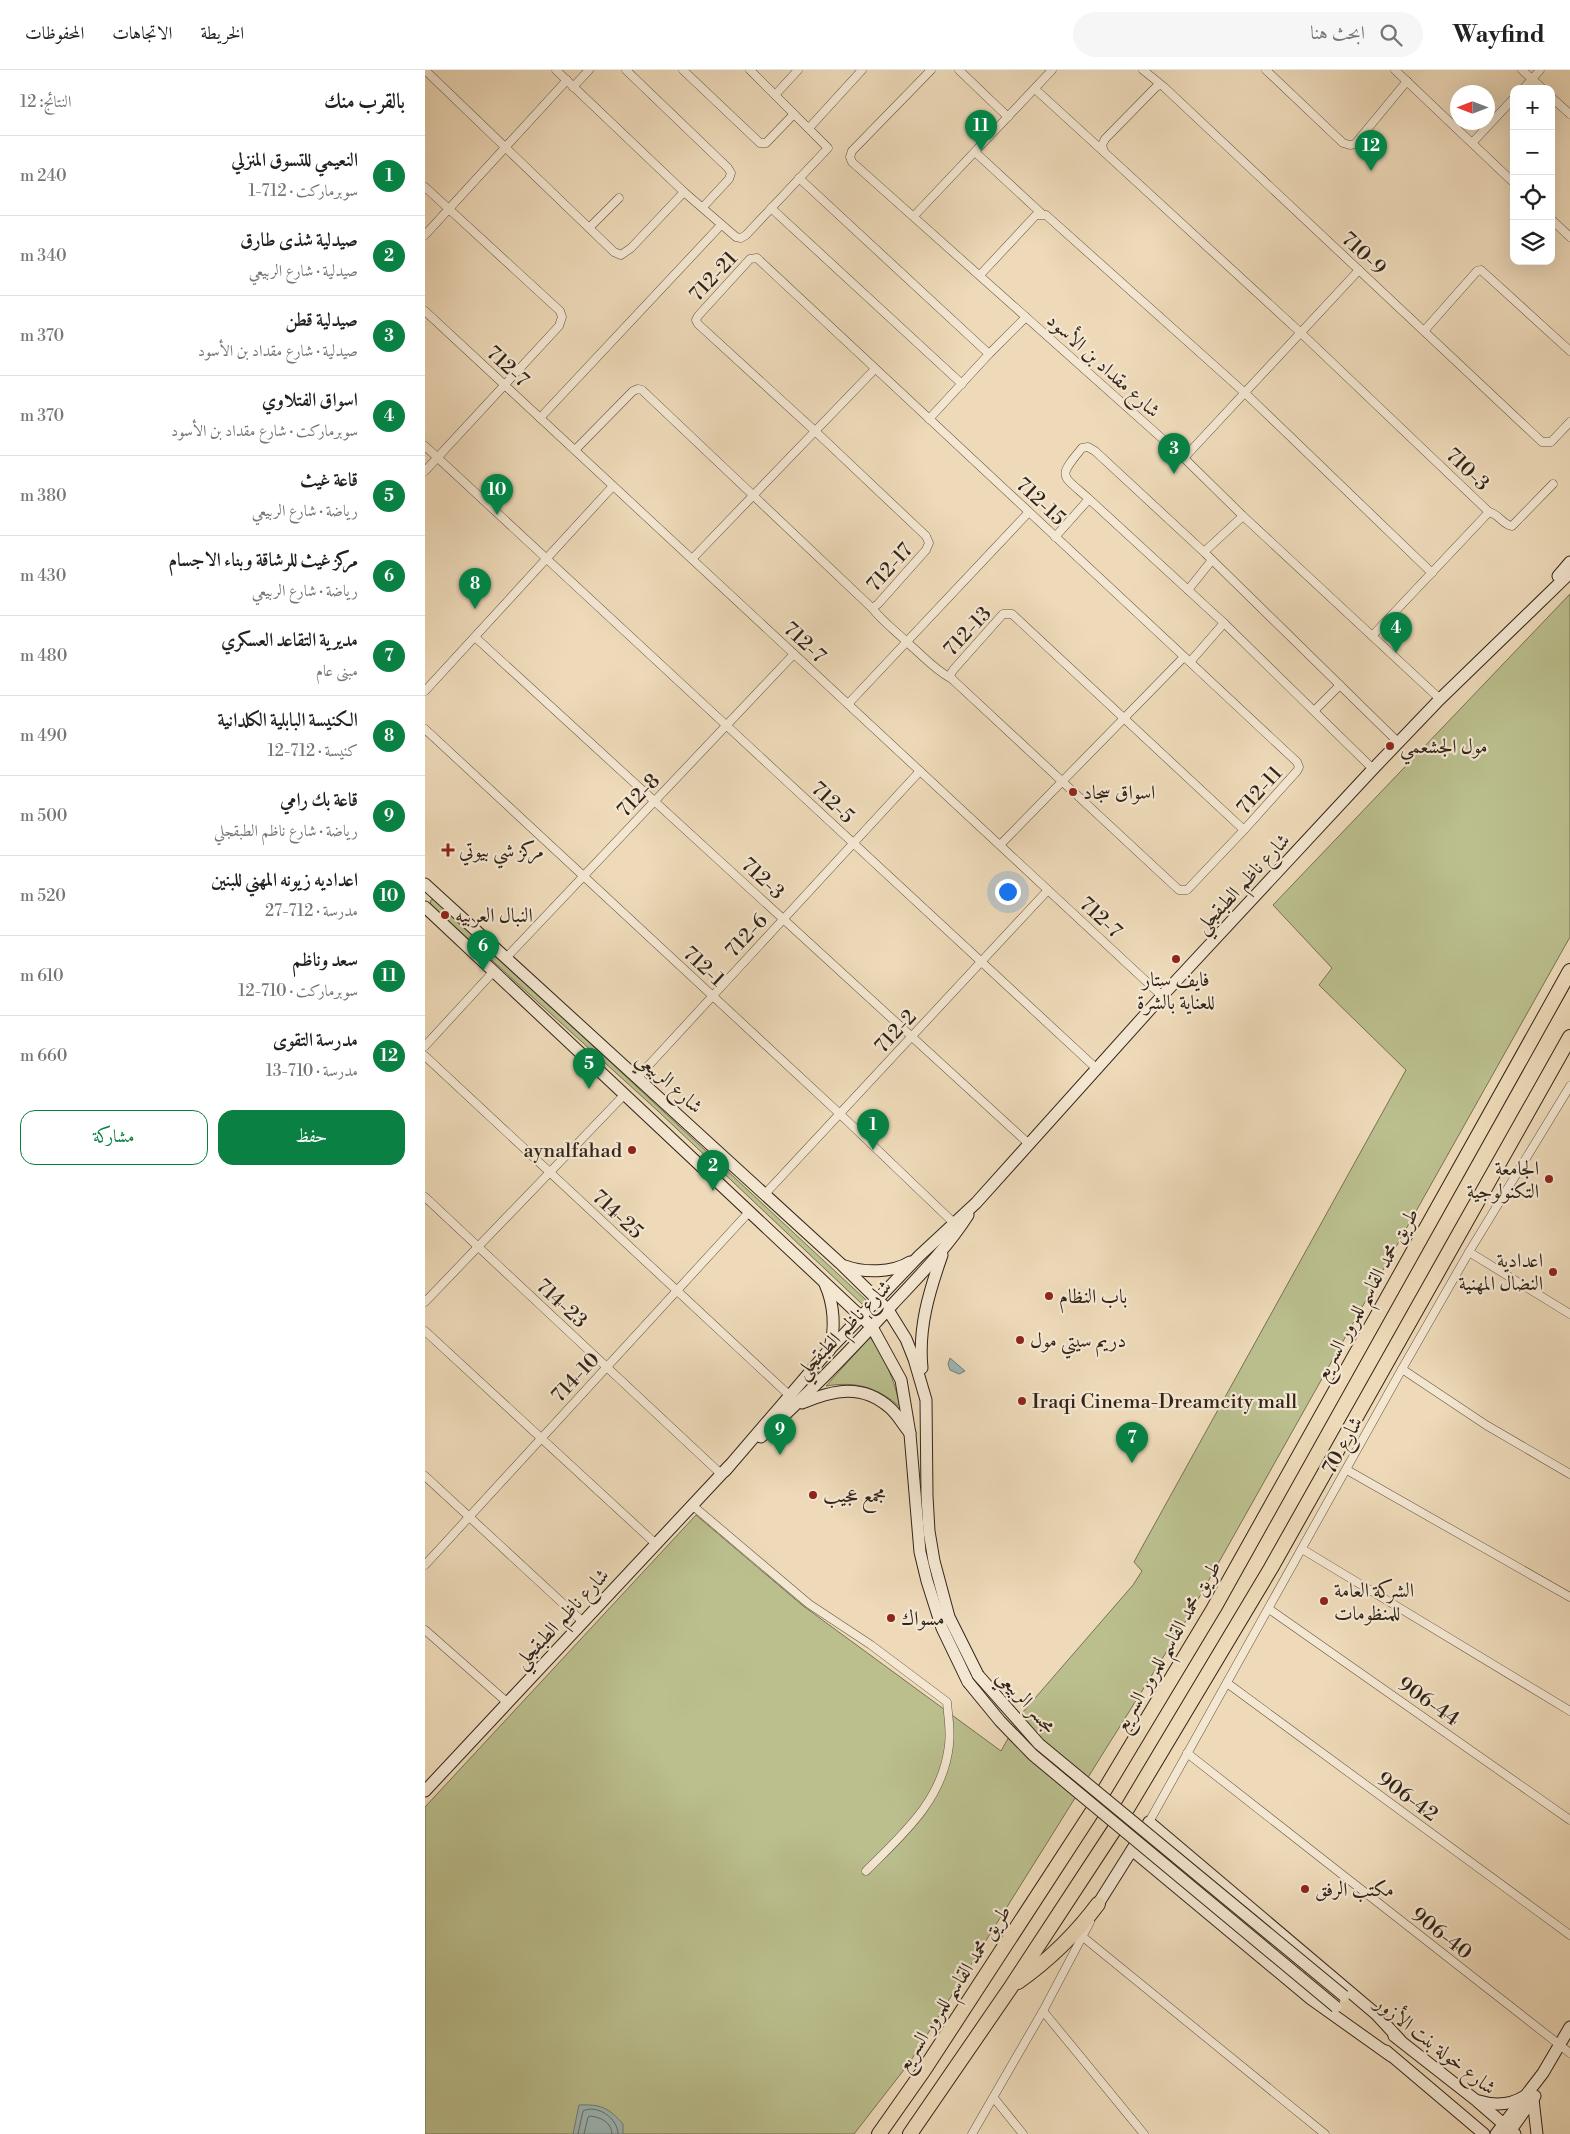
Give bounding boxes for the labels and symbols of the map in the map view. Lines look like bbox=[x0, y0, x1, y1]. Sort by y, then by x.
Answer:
north arrow bbox=[1450, 85, 1495, 130]
pin: 11 bbox=[965, 110, 997, 151]
pin: 12 bbox=[1355, 130, 1387, 171]
street label: 710-9 bbox=[1335, 227, 1391, 281]
street label: 712-21 bbox=[685, 247, 744, 307]
street label: شارع مقداد بن الأسود bbox=[1038, 305, 1168, 427]
street label: 712-7 bbox=[480, 341, 533, 393]
pin: 3 bbox=[1158, 433, 1190, 474]
street label: 710-3 bbox=[1440, 443, 1494, 497]
street label: 712-15 bbox=[1010, 473, 1070, 531]
pin: 10 bbox=[481, 474, 513, 515]
street label: 712-17 bbox=[862, 539, 918, 597]
pin: 8 bbox=[459, 568, 491, 609]
street label: 712-13 bbox=[939, 602, 997, 662]
pin: 4 bbox=[1380, 612, 1412, 653]
street label: 712-7 bbox=[777, 617, 830, 669]
place label: مول الجشعمي bbox=[1400, 735, 1487, 765]
marker: مول الجشعمي bbox=[1384, 740, 1396, 752]
street label: 712-11 bbox=[1232, 761, 1289, 821]
street label: 712-8 bbox=[612, 769, 666, 823]
street label: 712-5 bbox=[805, 777, 859, 829]
place label: اسواق سجاد bbox=[1083, 781, 1155, 806]
marker: اسواق سجاد bbox=[1067, 786, 1079, 798]
street label: شارع ناظم الطبقجلي bbox=[1190, 829, 1300, 944]
place label: مركز شي بيوتي bbox=[459, 839, 544, 869]
marker: مركز شي بيوتي bbox=[441, 843, 455, 857]
street label: 712-3 bbox=[735, 853, 789, 905]
your location bbox=[995, 879, 1021, 905]
street label: 712-7 bbox=[1073, 892, 1126, 944]
place label: النبال العربيه bbox=[455, 904, 533, 929]
marker: النبال العربيه bbox=[439, 909, 451, 921]
street label: 712-6 bbox=[720, 909, 774, 963]
pin: 6 bbox=[467, 930, 499, 971]
street label: 712-1 bbox=[677, 942, 729, 993]
marker: فايف ستار للعناية بالشرة bbox=[1170, 953, 1182, 965]
place label: فايف ستار للعناية بالشرة bbox=[1137, 968, 1215, 1016]
street label: 712-2 bbox=[870, 1005, 922, 1059]
street label: شارع الربيعي bbox=[627, 1047, 707, 1123]
pin: 5 bbox=[573, 1048, 605, 1089]
pin: 1 bbox=[857, 1109, 889, 1150]
place label: aynalfahad bbox=[524, 1139, 623, 1164]
marker: aynalfahad bbox=[626, 1144, 638, 1156]
pin: 2 bbox=[697, 1150, 729, 1191]
place label: الجامعة التكنولوجية bbox=[1467, 1157, 1539, 1205]
marker: الجامعة التكنولوجية bbox=[1543, 1173, 1555, 1185]
street label: 714-25 bbox=[586, 1185, 648, 1245]
street label: طريق محمد القاسم للمرور السريع bbox=[1309, 1204, 1430, 1388]
place label: اعدادية النضال المهنية bbox=[1459, 1249, 1543, 1297]
marker: اعدادية النضال المهنية bbox=[1547, 1266, 1559, 1278]
street label: 714-23 bbox=[530, 1274, 592, 1334]
street label: شارع ناظم الطبقجلي bbox=[790, 1275, 902, 1389]
place label: باب النظام bbox=[1059, 1285, 1127, 1314]
marker: باب النظام bbox=[1043, 1290, 1055, 1302]
place label: دريم سيتي مول bbox=[1030, 1329, 1126, 1359]
marker: دريم سيتي مول bbox=[1014, 1334, 1026, 1346]
street label: 714-10 bbox=[547, 1348, 606, 1408]
place label: Iraqi Cinema-Dreamcity mall bbox=[1032, 1390, 1297, 1415]
marker: Iraqi Cinema-Dreamcity mall bbox=[1016, 1395, 1028, 1407]
street label: شارع 70 bbox=[1317, 1413, 1373, 1481]
pin: 9 bbox=[764, 1414, 796, 1455]
pin: 7 bbox=[1116, 1422, 1148, 1463]
place label: مجمع عجيب bbox=[823, 1484, 886, 1513]
marker: مجمع عجيب bbox=[807, 1489, 819, 1501]
street label: طريق محمد القاسم للمرور السريع bbox=[1109, 1557, 1233, 1740]
street label: شارع ناظم الطبقجلي bbox=[509, 1564, 619, 1679]
place label: الشركة العامة للمنظومات bbox=[1334, 1578, 1414, 1627]
marker: الشركة العامة للمنظومات bbox=[1318, 1595, 1330, 1607]
place label: مسواك bbox=[901, 1607, 945, 1632]
marker: مسواك bbox=[885, 1612, 897, 1624]
street label: مجسر الربيعي bbox=[987, 1665, 1061, 1742]
street label: 906-44 bbox=[1392, 1672, 1464, 1732]
street label: 906-42 bbox=[1372, 1767, 1442, 1828]
place label: مكتب الرفق bbox=[1315, 1878, 1394, 1903]
marker: مكتب الرفق bbox=[1299, 1883, 1311, 1895]
street label: طريق محمد القاسم للمرور السريع bbox=[891, 1901, 1022, 2080]
street label: 906-40 bbox=[1406, 1903, 1477, 1966]
street label: شارع خولة بنت الأزور bbox=[1366, 1987, 1503, 2104]

